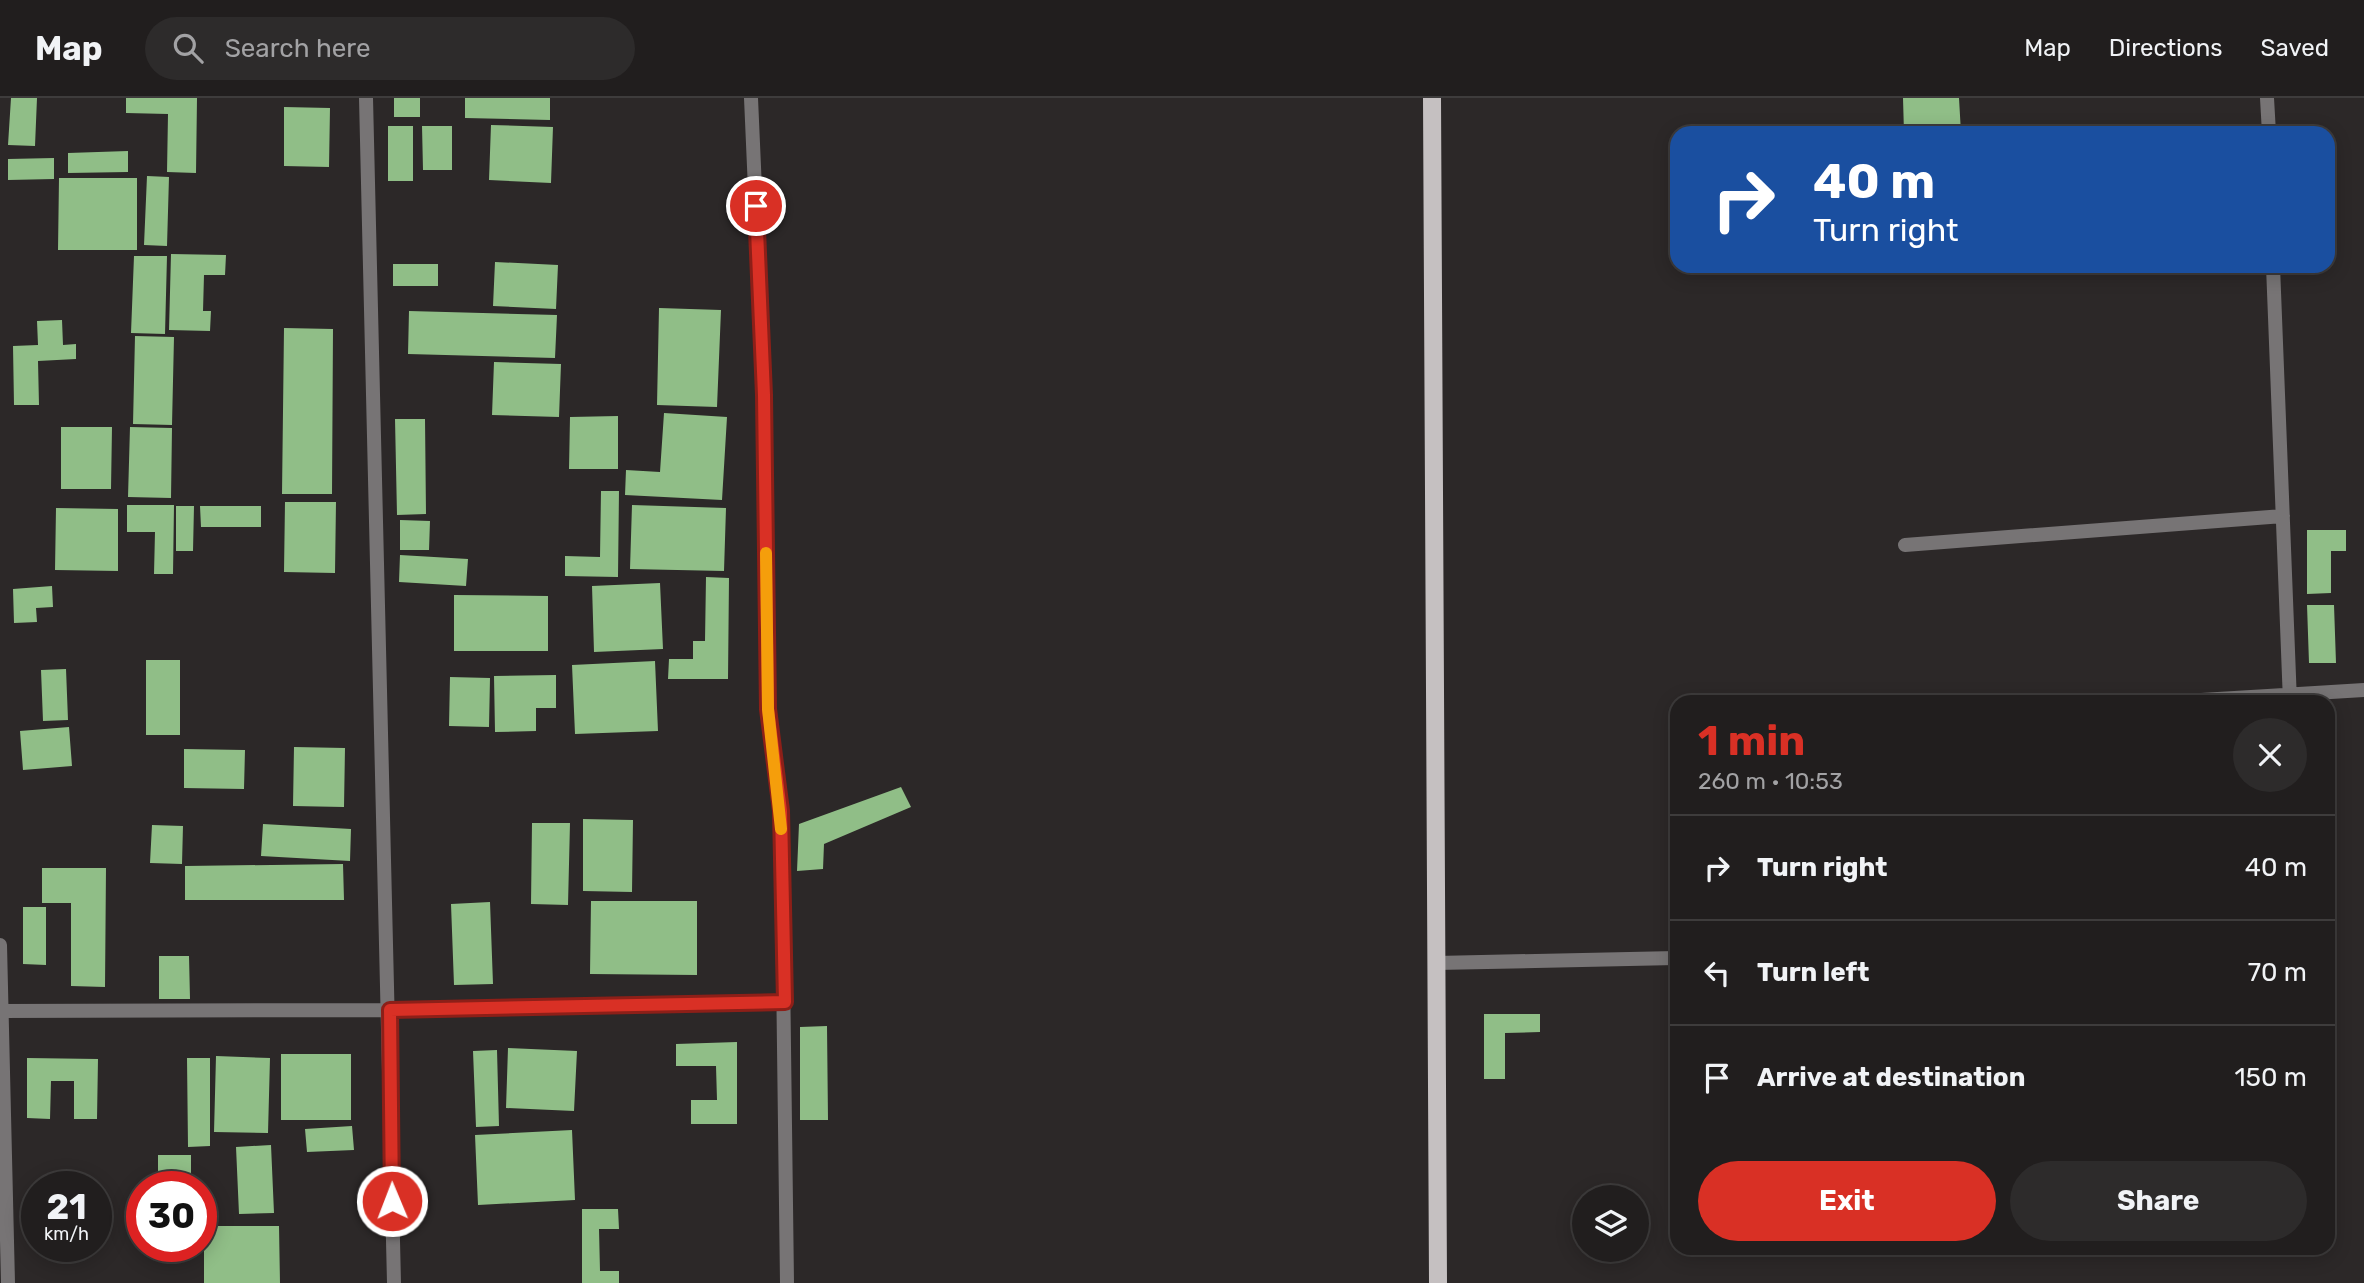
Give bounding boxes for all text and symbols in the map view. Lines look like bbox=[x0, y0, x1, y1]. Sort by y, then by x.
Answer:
search box bbox=[145, 17, 635, 80]
text: Map bbox=[35, 29, 103, 68]
icon: search bbox=[169, 29, 207, 67]
text: Search here bbox=[225, 33, 370, 64]
text: Map bbox=[2024, 34, 2071, 62]
text: Directions bbox=[2109, 34, 2222, 62]
text: Saved bbox=[2260, 34, 2329, 62]
text: 40 m bbox=[1813, 152, 1935, 210]
icon: right bbox=[1698, 154, 1789, 245]
pin bbox=[726, 176, 786, 236]
icon: arrive bbox=[737, 187, 775, 225]
text: Turn right bbox=[1813, 211, 1958, 249]
text: 1 min bbox=[1698, 716, 1805, 766]
button: close bbox=[2233, 718, 2307, 792]
text: 260 m · 10:53 bbox=[1698, 767, 1843, 795]
icon: right bbox=[1698, 849, 1736, 887]
text: Turn right bbox=[1757, 852, 1887, 883]
text: 40 m bbox=[2245, 852, 2307, 883]
icon: left bbox=[1698, 954, 1736, 992]
text: Turn left bbox=[1757, 957, 1869, 988]
text: 70 m bbox=[2248, 957, 2307, 988]
icon: arrive bbox=[1698, 1059, 1736, 1097]
text: Arrive at destination bbox=[1757, 1062, 2025, 1093]
text: 150 m bbox=[2234, 1062, 2307, 1093]
button: Exit bbox=[1698, 1161, 1996, 1241]
button: Share bbox=[2010, 1161, 2307, 1241]
position arrow bbox=[355, 1164, 429, 1238]
speed limit sign: 30 bbox=[126, 1171, 217, 1262]
map controls bbox=[1572, 1185, 1649, 1262]
button: layers bbox=[1572, 1185, 1649, 1262]
text: 21 bbox=[46, 1186, 87, 1228]
text: km/h bbox=[44, 1223, 89, 1245]

